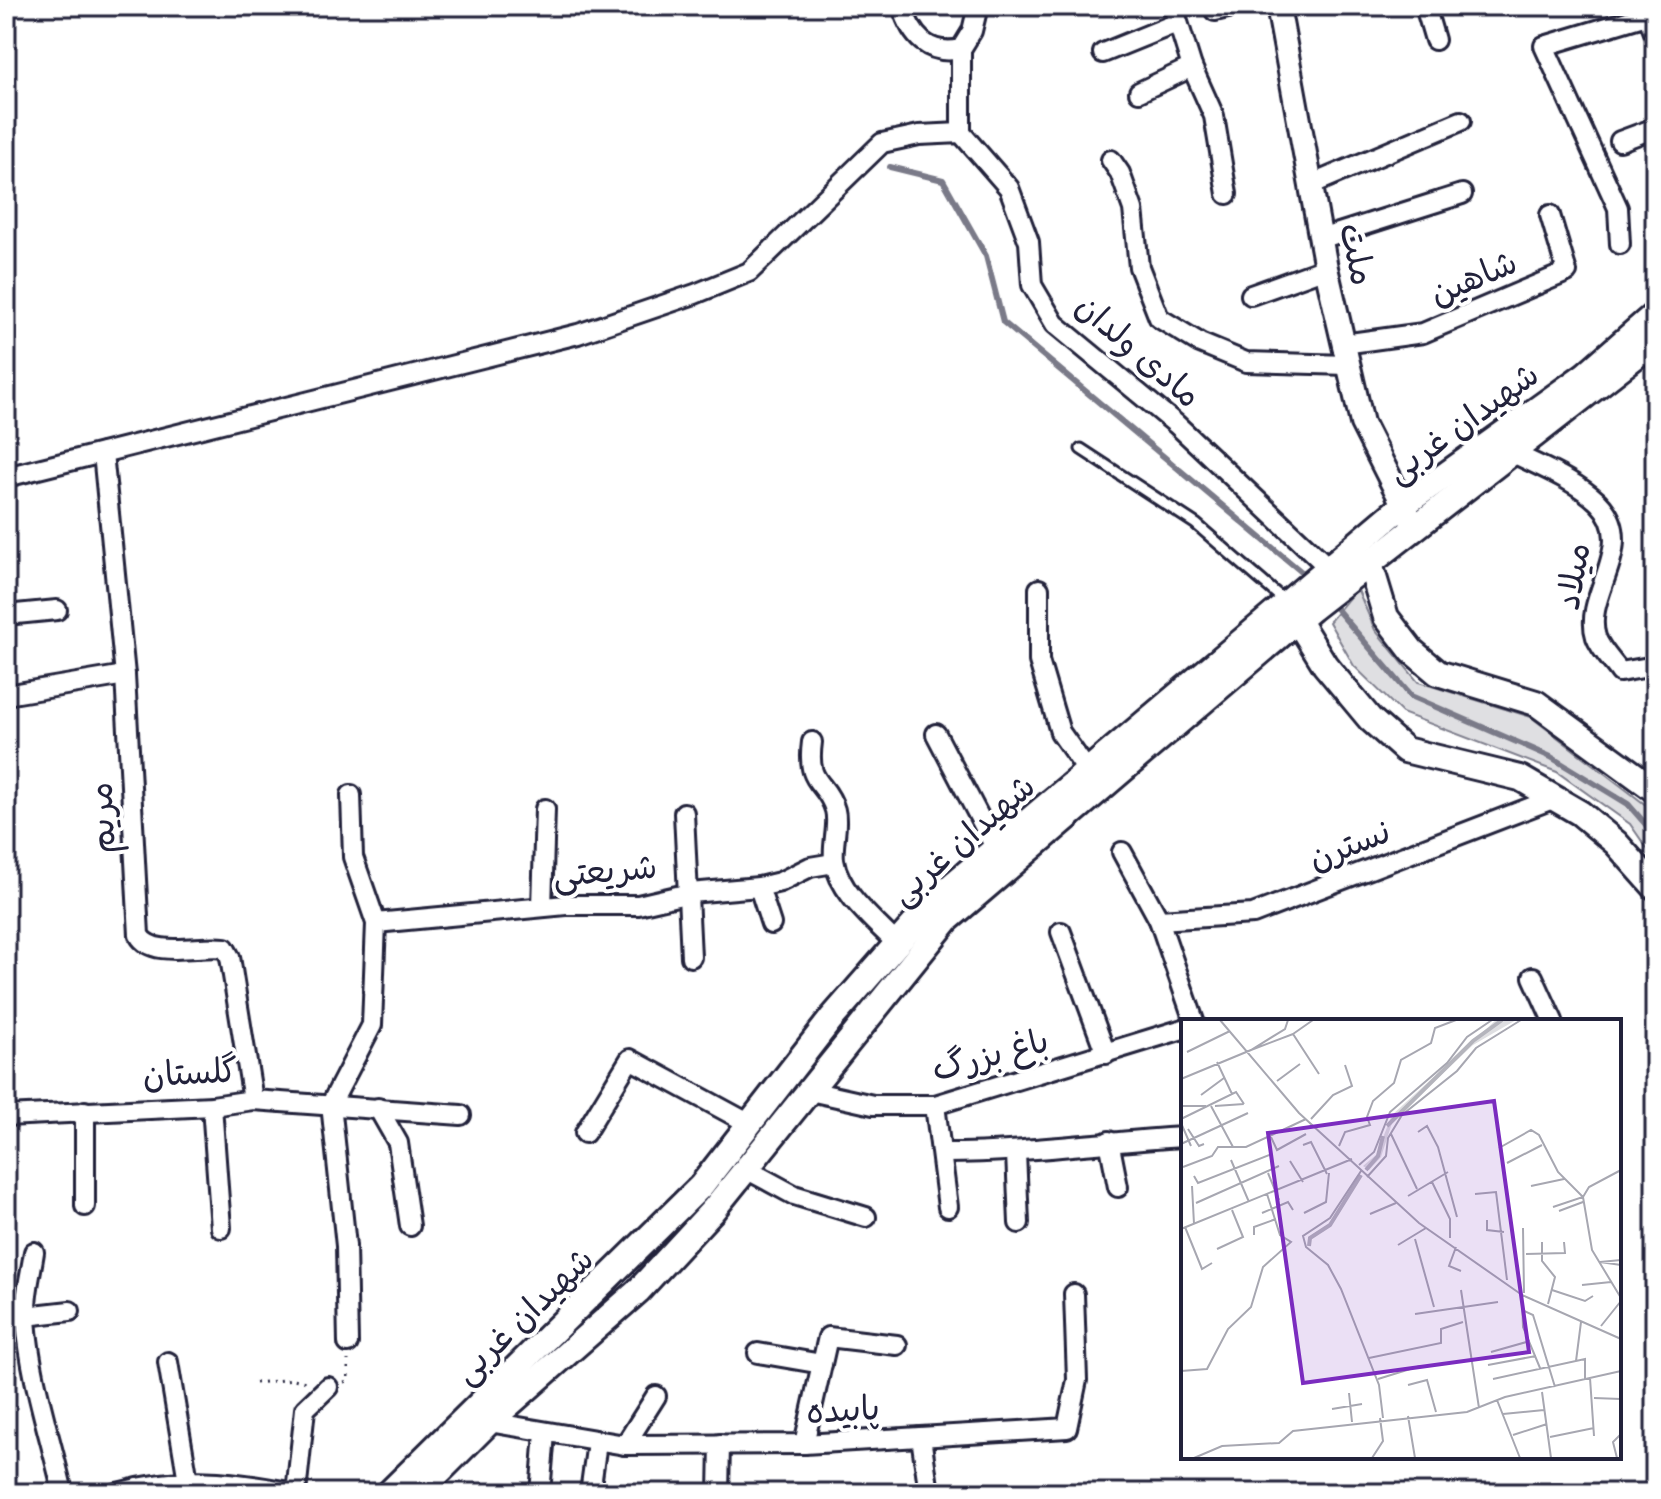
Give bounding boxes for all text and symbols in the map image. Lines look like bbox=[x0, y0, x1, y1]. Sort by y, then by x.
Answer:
street label: ملت bbox=[1323, 219, 1385, 291]
street label: شاهین bbox=[1423, 240, 1526, 321]
street label: مادی ولدان bbox=[1062, 284, 1210, 422]
street label: شهیدان غربی bbox=[1377, 352, 1551, 498]
street label: میلاد bbox=[1545, 539, 1606, 614]
street label: شهیدان غربی bbox=[881, 765, 1048, 920]
street label: مریم bbox=[78, 781, 132, 855]
street label: نسترن bbox=[1302, 809, 1399, 886]
street label: شریعتی bbox=[551, 845, 660, 903]
street label: باغ بزرگ bbox=[927, 1018, 1055, 1097]
inset map bbox=[1181, 1019, 1621, 1459]
street label: گلستان bbox=[141, 1049, 239, 1103]
street label: شهیدان غربی bbox=[444, 1238, 607, 1398]
street label: پابیده bbox=[805, 1386, 881, 1440]

